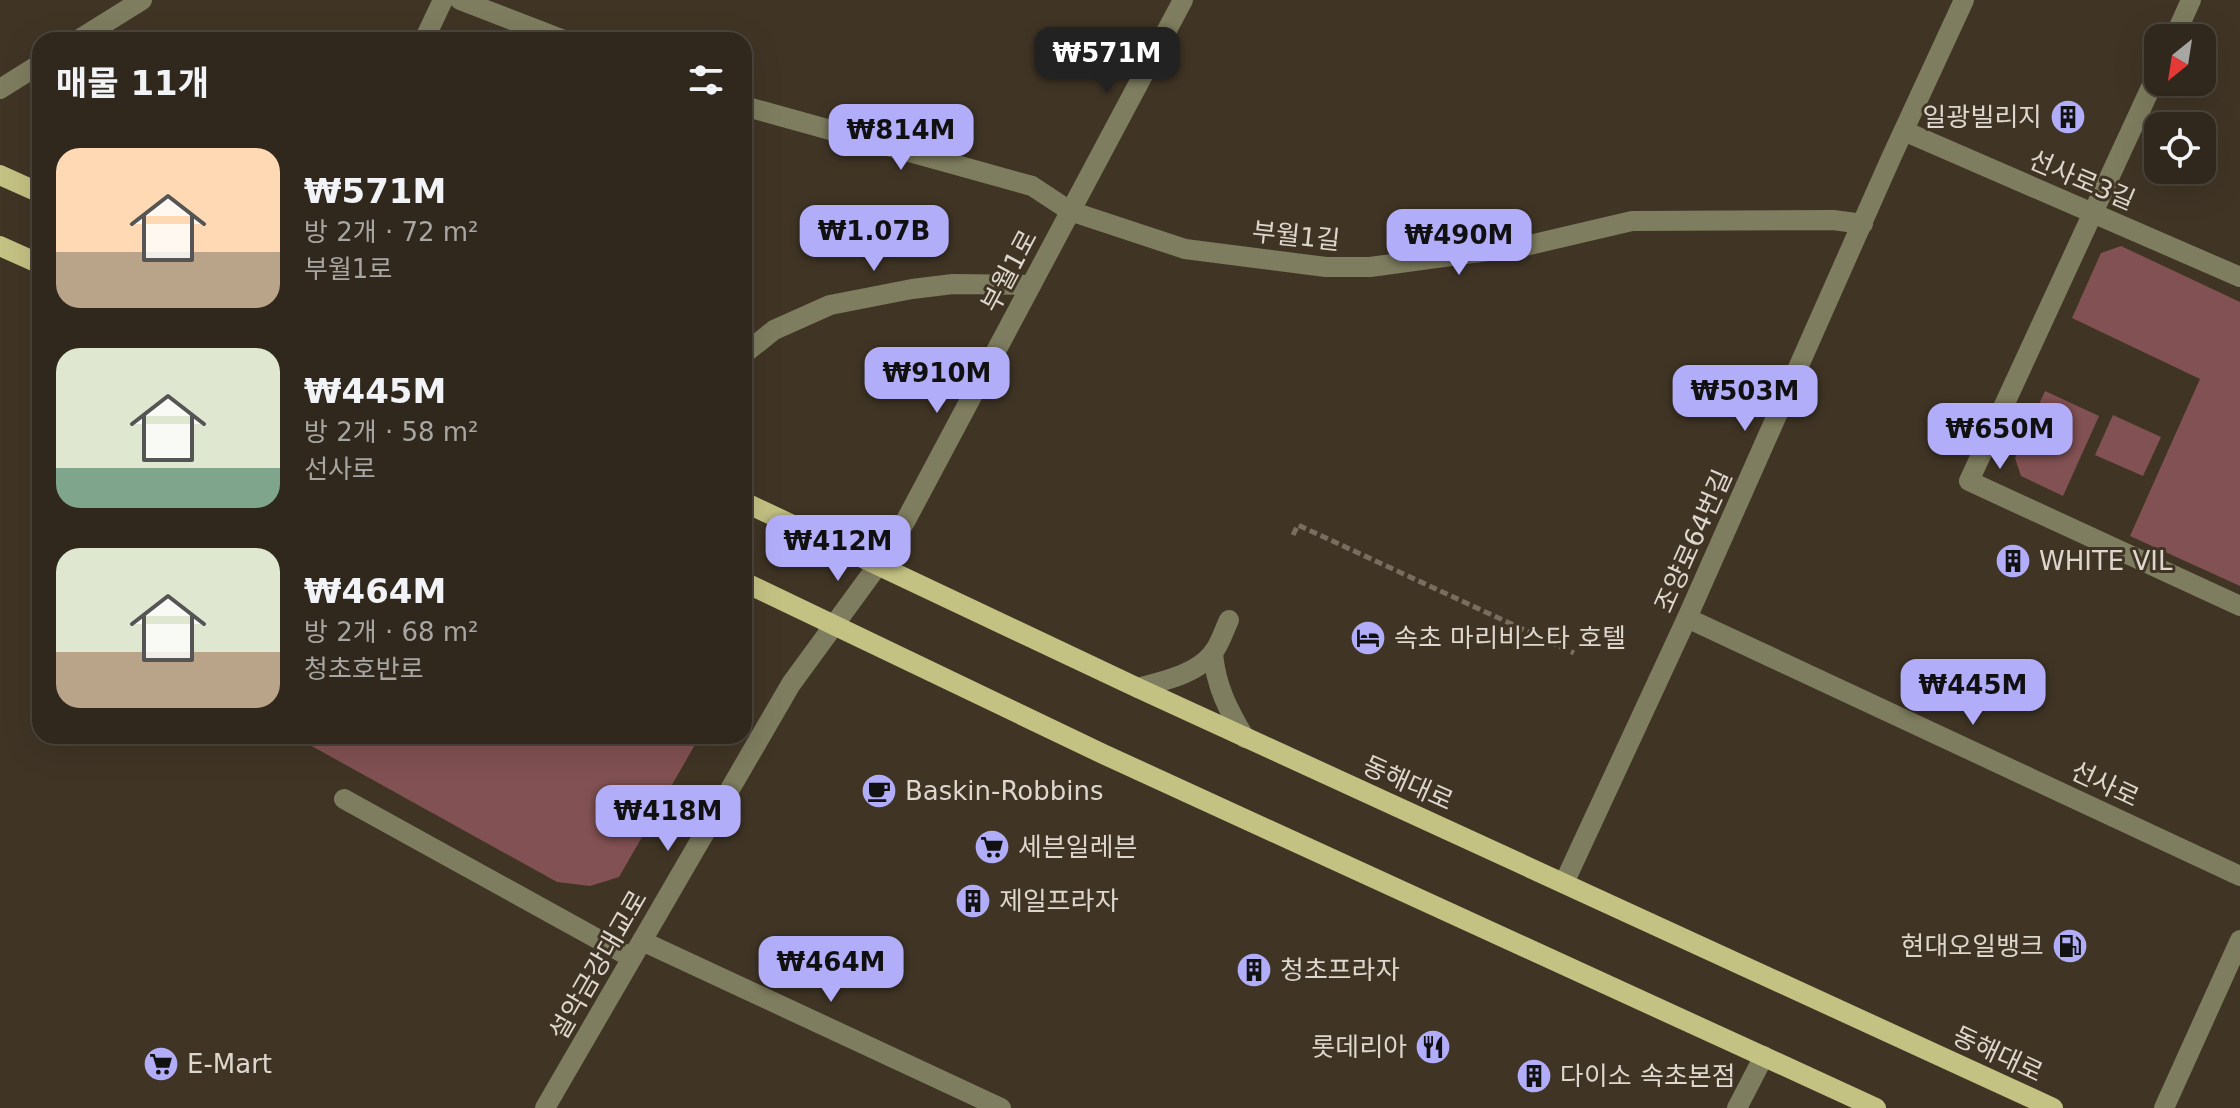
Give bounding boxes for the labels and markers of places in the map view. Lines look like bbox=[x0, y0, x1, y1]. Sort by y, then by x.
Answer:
pin: ₩571M bbox=[1051, 27, 1163, 95]
building icon: 일광빌리지 bbox=[2049, 98, 2087, 136]
place label: 일광빌리지 bbox=[1922, 102, 2042, 132]
pin: ₩814M bbox=[845, 104, 957, 172]
pin: ₩1.07B bbox=[809, 205, 939, 273]
pin: ₩490M bbox=[1403, 209, 1515, 277]
pin: ₩910M bbox=[881, 347, 993, 415]
pin: ₩503M bbox=[1689, 365, 1801, 433]
pin: ₩650M bbox=[1944, 403, 2056, 471]
pin: ₩412M bbox=[782, 515, 894, 583]
building icon: WHITE VIL bbox=[1994, 542, 2032, 580]
place label: WHITE VIL bbox=[2039, 546, 2173, 576]
hotel icon: 속초 마리비스타 호텔 bbox=[1349, 619, 1387, 657]
place label: 속초 마리비스타 호텔 bbox=[1394, 623, 1626, 653]
pin: ₩445M bbox=[1917, 659, 2029, 727]
cafe icon: Baskin-Robbins bbox=[860, 772, 898, 810]
place label: Baskin-Robbins bbox=[905, 776, 1104, 806]
pin: ₩418M bbox=[612, 785, 724, 853]
supermarket icon: 세븐일레븐 bbox=[973, 828, 1011, 866]
place label: 세븐일레븐 bbox=[1018, 832, 1138, 862]
building icon: 제일프라자 bbox=[954, 882, 992, 920]
place label: 제일프라자 bbox=[999, 886, 1119, 916]
fuel station icon: 현대오일뱅크 bbox=[2051, 927, 2089, 965]
place label: 현대오일뱅크 bbox=[1900, 931, 2044, 961]
pin: ₩464M bbox=[775, 936, 887, 1004]
building icon: 청초프라자 bbox=[1235, 951, 1273, 989]
place label: 청초프라자 bbox=[1280, 955, 1400, 985]
restaurant icon: 롯데리아 bbox=[1414, 1028, 1452, 1066]
place label: 롯데리아 bbox=[1311, 1032, 1407, 1062]
supermarket icon: E-Mart bbox=[142, 1045, 180, 1083]
place label: E-Mart bbox=[187, 1049, 272, 1079]
building icon: 다이소 속초본점 bbox=[1515, 1057, 1553, 1095]
place label: 다이소 속초본점 bbox=[1560, 1061, 1736, 1091]

